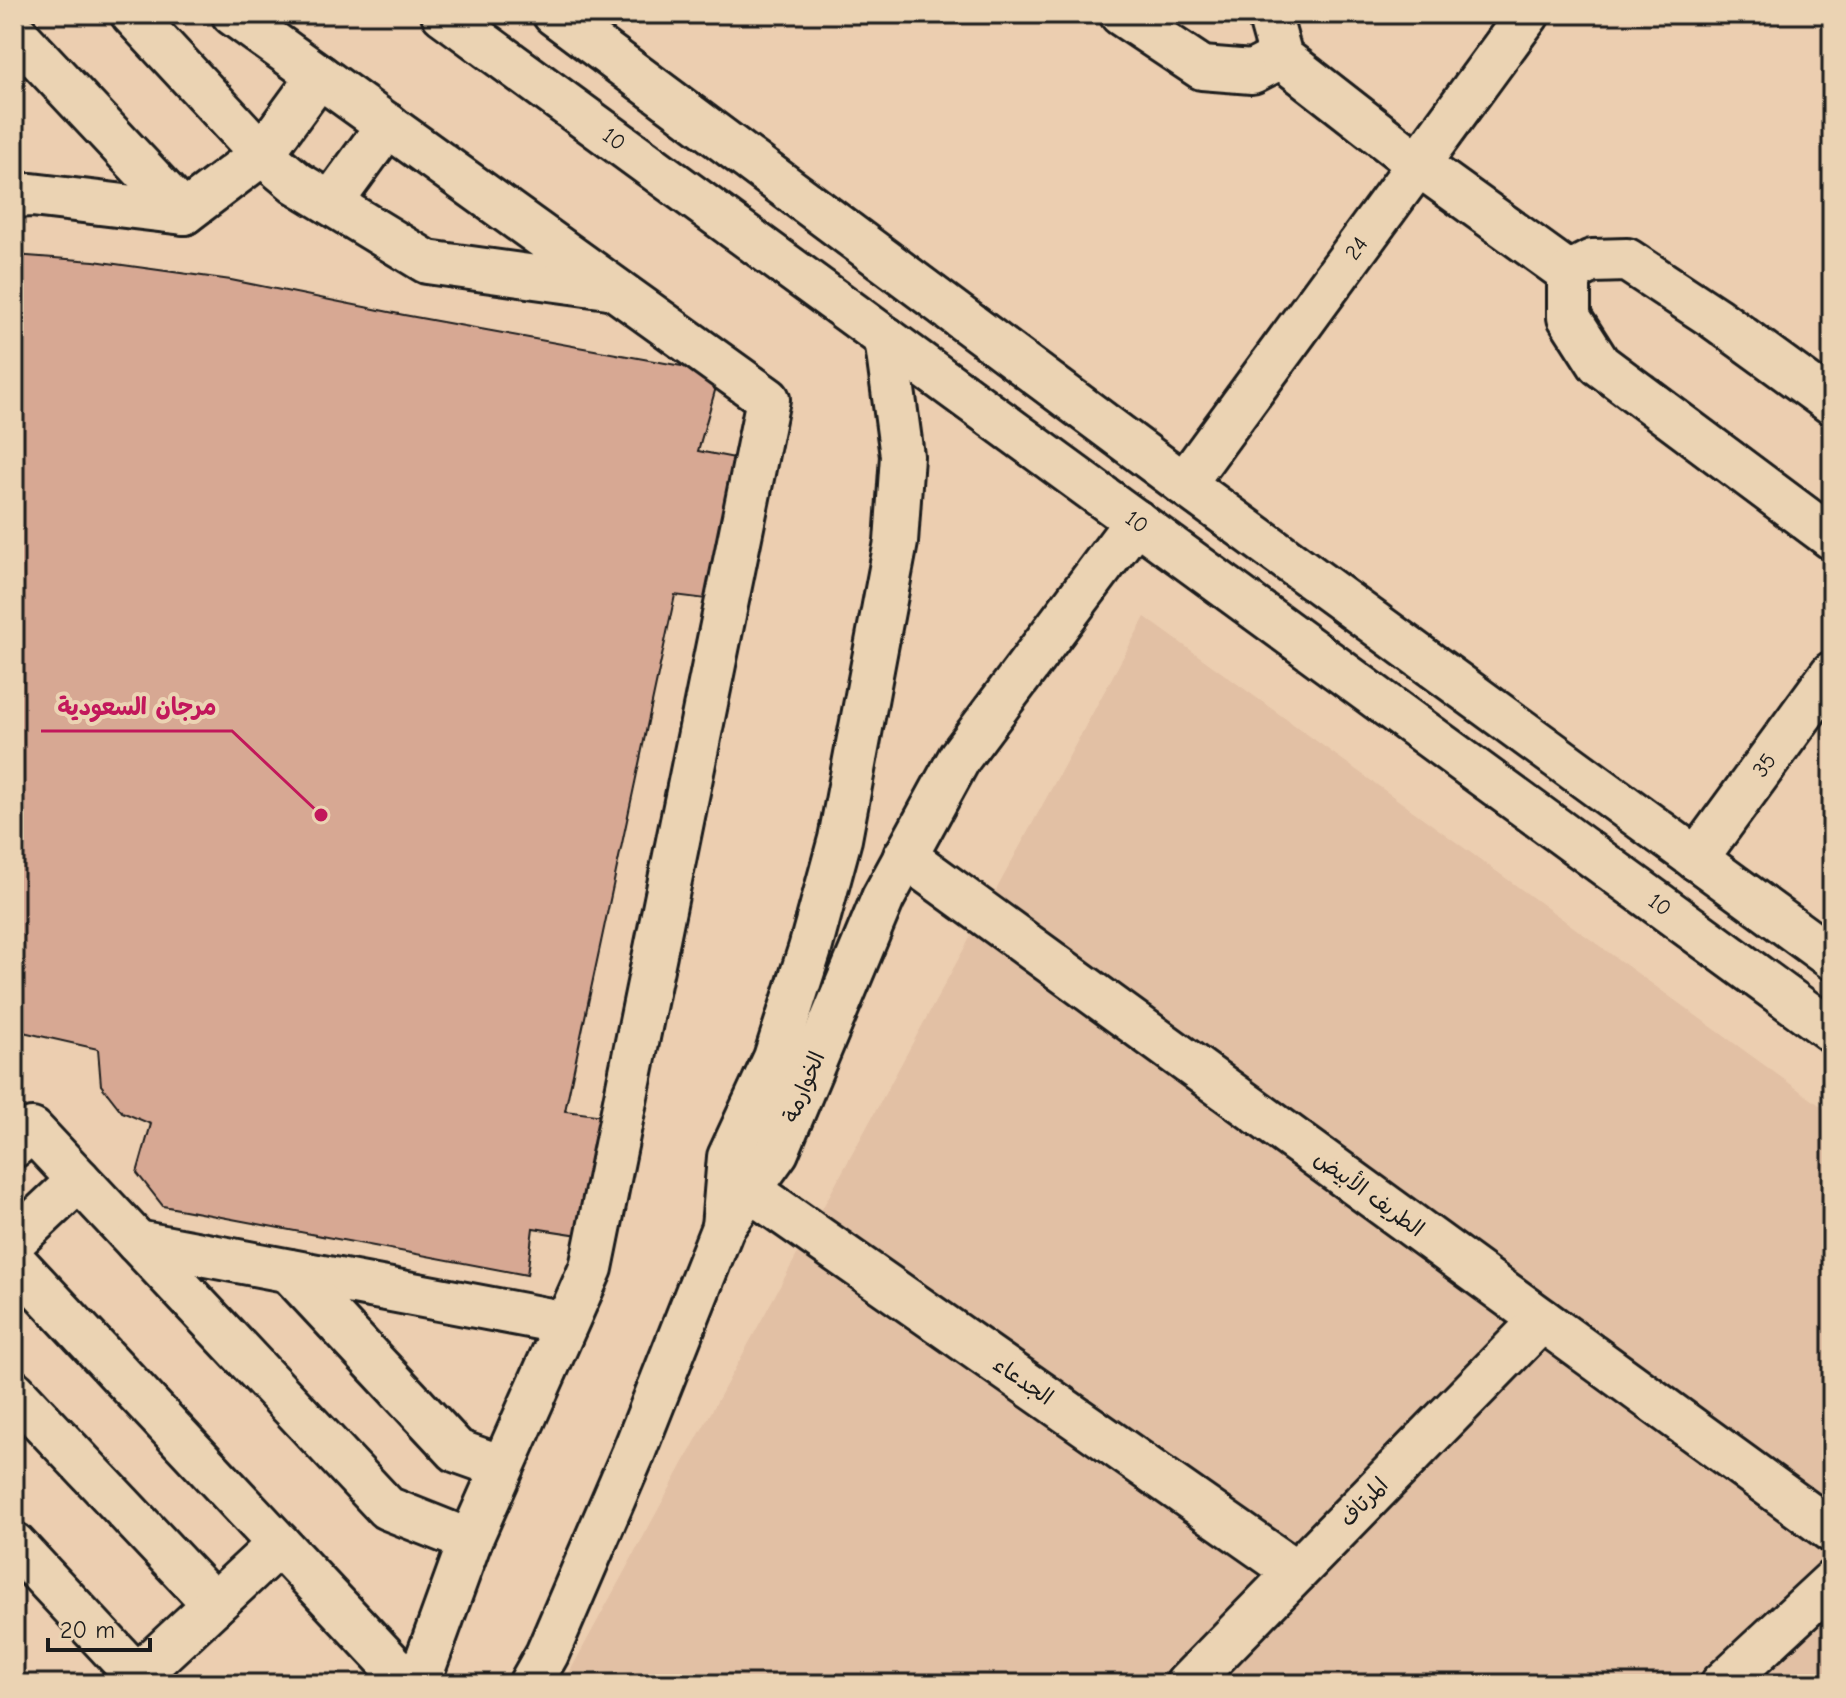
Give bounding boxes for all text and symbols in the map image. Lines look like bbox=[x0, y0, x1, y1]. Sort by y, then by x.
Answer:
street label: 10 bbox=[597, 122, 631, 156]
street label: 24 bbox=[1339, 232, 1373, 265]
street label: 10 bbox=[1120, 505, 1153, 539]
callout: مرجان السعودية bbox=[41, 683, 232, 731]
text: مرجان السعودية bbox=[58, 693, 216, 723]
street label: 35 bbox=[1747, 748, 1782, 782]
street label: 10 bbox=[1643, 888, 1676, 922]
street label: الخوارمة bbox=[777, 1048, 831, 1126]
street label: الطريف الأبيض bbox=[1309, 1143, 1431, 1243]
street label: الجدعاء bbox=[988, 1351, 1058, 1411]
street label: المرتاف bbox=[1335, 1472, 1393, 1532]
scale bar bbox=[48, 1602, 150, 1652]
text: 20 m bbox=[60, 1616, 115, 1644]

